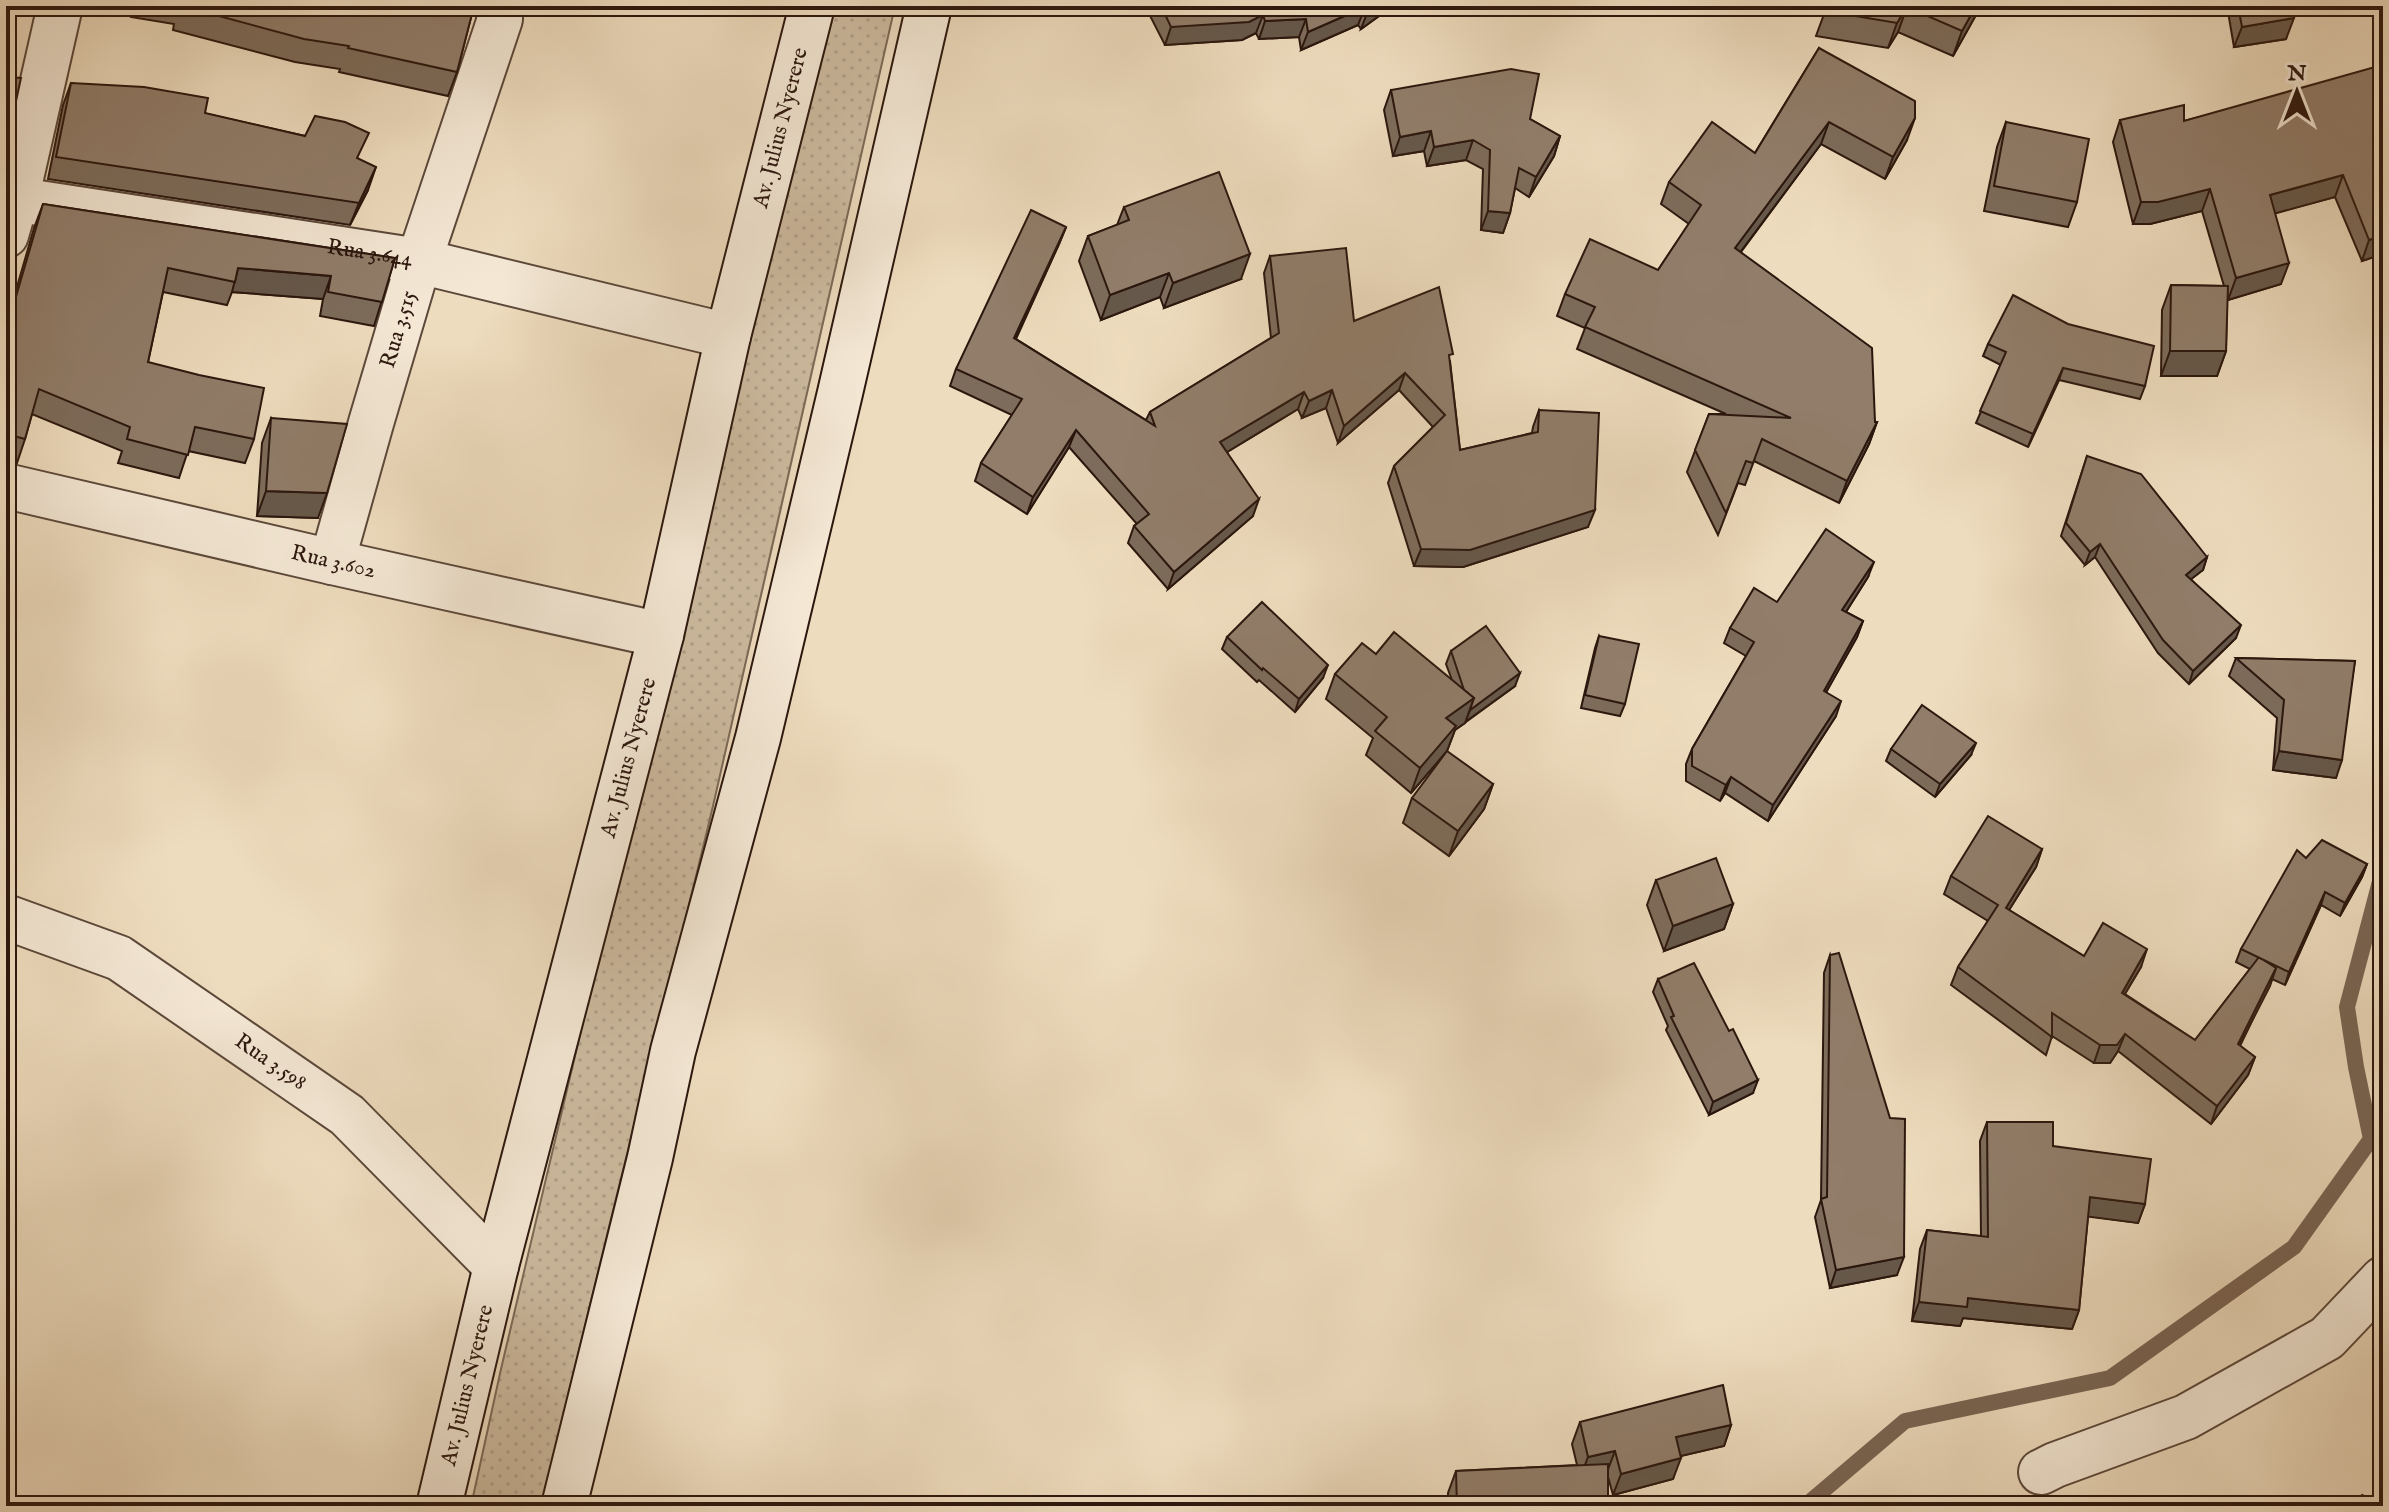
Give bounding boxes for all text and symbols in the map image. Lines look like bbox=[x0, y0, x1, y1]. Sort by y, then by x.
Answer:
street label: Av. Julius Nyerere bbox=[747, 45, 815, 212]
north arrow bbox=[2257, 52, 2337, 132]
text: N bbox=[2286, 60, 2307, 88]
street label: Rua 3.644 bbox=[325, 233, 415, 274]
street label: Rua 3.515 bbox=[374, 287, 423, 371]
street label: Rua 3.602 bbox=[288, 539, 378, 585]
street label: Av. Julius Nyerere bbox=[594, 675, 663, 842]
street label: Rua 3.598 bbox=[229, 1028, 312, 1097]
street label: Av. Julius Nyerere bbox=[435, 1302, 500, 1470]

